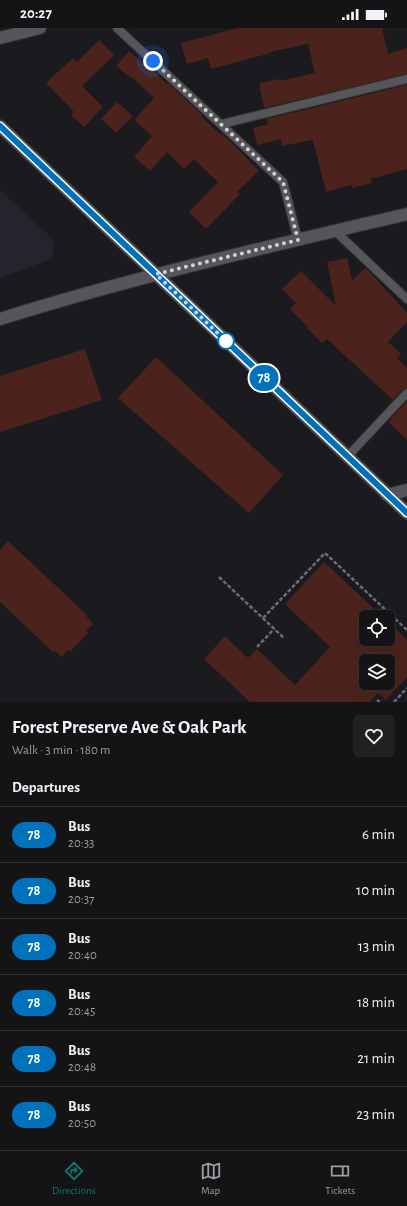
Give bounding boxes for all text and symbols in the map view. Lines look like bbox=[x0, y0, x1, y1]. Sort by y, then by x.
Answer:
text: 20:27 bbox=[20, 6, 52, 21]
your location bbox=[143, 51, 163, 71]
unlabelled marker bbox=[217, 332, 235, 350]
line badge: 78 bbox=[246, 365, 282, 391]
text: 78 bbox=[258, 371, 270, 385]
map controls bbox=[359, 610, 395, 690]
button: locate bbox=[359, 610, 395, 646]
button: layers bbox=[359, 654, 395, 690]
button: heart bbox=[353, 715, 395, 757]
text: Forest Preserve Ave & Oak Park bbox=[12, 718, 247, 737]
text: Walk · 3 min · 180 m bbox=[12, 744, 110, 757]
text: Departures bbox=[12, 780, 80, 795]
text: Bus bbox=[68, 819, 90, 834]
text: 6 min bbox=[362, 827, 395, 842]
text: 78 bbox=[28, 828, 40, 842]
text: 20:33 bbox=[68, 837, 94, 850]
text: Bus bbox=[68, 875, 90, 890]
text: 10 min bbox=[356, 883, 395, 898]
text: 78 bbox=[28, 884, 40, 898]
text: 20:37 bbox=[68, 893, 95, 906]
text: Bus bbox=[68, 931, 90, 946]
text: 13 min bbox=[358, 939, 395, 954]
text: 78 bbox=[28, 940, 40, 954]
text: 20:40 bbox=[68, 949, 97, 962]
text: Bus bbox=[68, 987, 90, 1002]
text: 18 min bbox=[357, 995, 395, 1010]
text: 78 bbox=[28, 996, 40, 1010]
text: 20:45 bbox=[68, 1005, 95, 1018]
text: Bus bbox=[68, 1043, 90, 1058]
text: 21 min bbox=[357, 1051, 395, 1066]
text: 78 bbox=[28, 1052, 40, 1066]
text: 20:48 bbox=[68, 1061, 96, 1074]
text: Bus bbox=[68, 1099, 90, 1114]
text: 23 min bbox=[356, 1107, 395, 1122]
text: 78 bbox=[28, 1108, 40, 1122]
text: 20:50 bbox=[68, 1117, 96, 1130]
tab: Directions bbox=[52, 1160, 96, 1197]
tab: Map bbox=[200, 1160, 222, 1197]
tab: Tickets bbox=[325, 1160, 355, 1197]

